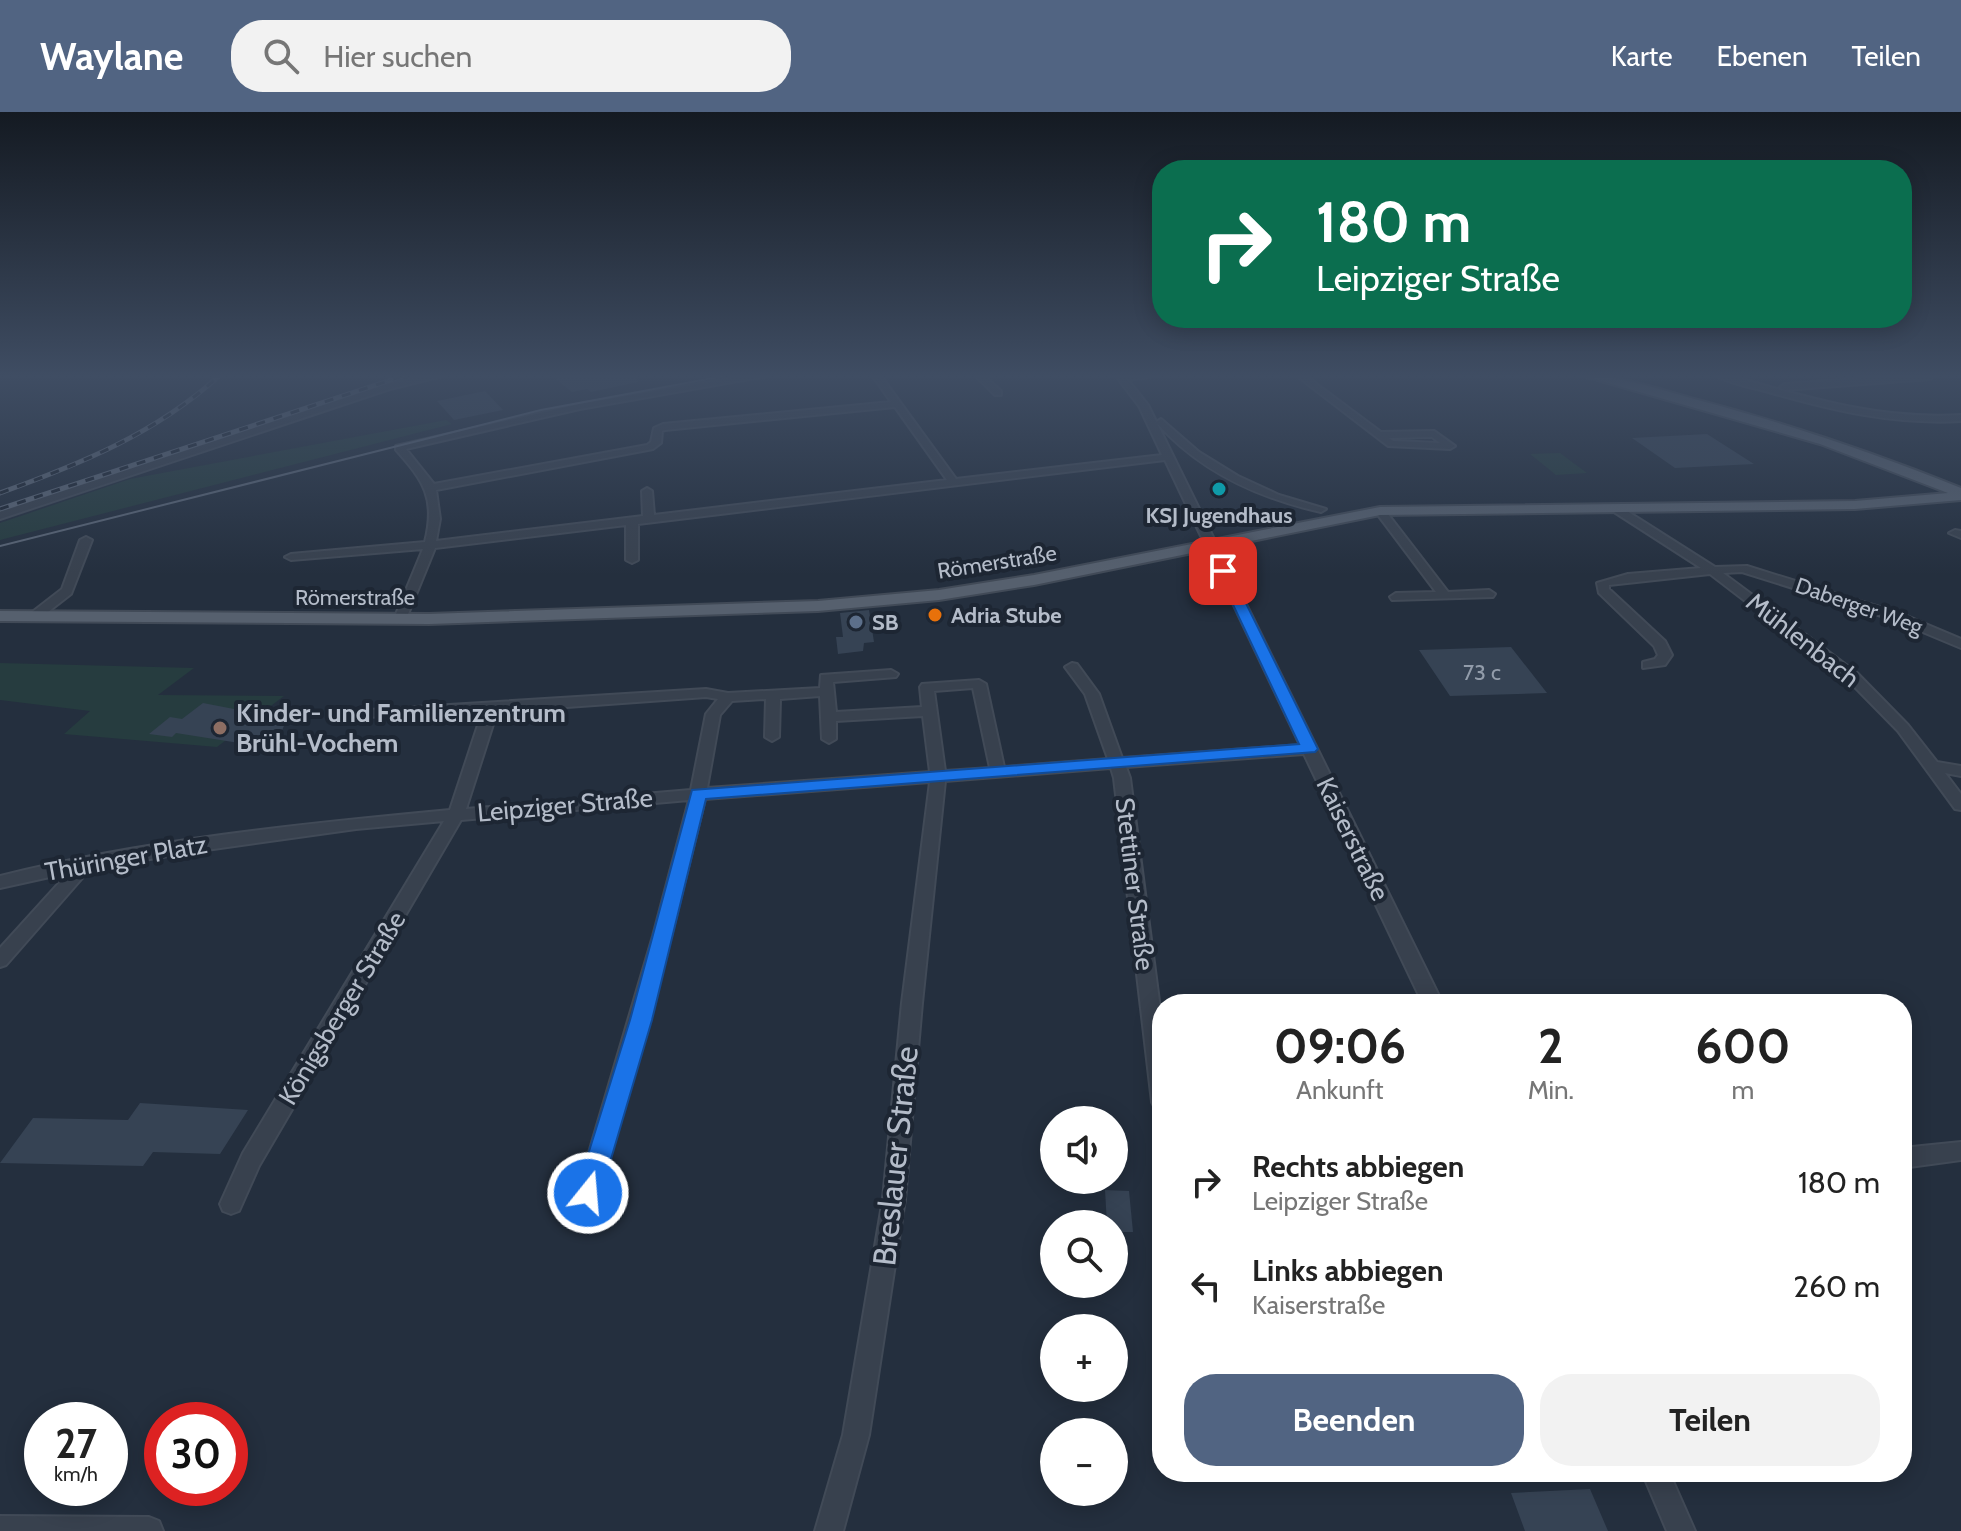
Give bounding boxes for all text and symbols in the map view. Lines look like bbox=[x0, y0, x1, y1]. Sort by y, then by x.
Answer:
search box bbox=[231, 20, 791, 92]
text: Waylane bbox=[40, 33, 183, 80]
icon: search bbox=[259, 34, 303, 78]
text: Hier suchen bbox=[323, 38, 472, 75]
text: Karte bbox=[1611, 39, 1673, 73]
text: Ebenen bbox=[1717, 39, 1808, 73]
text: Teilen bbox=[1852, 39, 1921, 73]
text: 180 m bbox=[1316, 188, 1471, 256]
icon: right bbox=[1184, 192, 1288, 296]
text: Leipziger Straße bbox=[1316, 256, 1560, 300]
marker: KSJ Jugendhaus bbox=[1210, 480, 1228, 498]
place label: KSJ Jugendhaus bbox=[1145, 502, 1293, 529]
pin bbox=[1189, 537, 1257, 605]
street label: Römerstraße bbox=[936, 539, 1058, 585]
icon: arrive bbox=[1201, 549, 1245, 593]
street label: Daberger Weg bbox=[1792, 572, 1927, 641]
street label: Römerstraße bbox=[295, 584, 415, 611]
street label: Mühlenbach bbox=[1740, 586, 1866, 694]
place label: Adria Stube bbox=[951, 602, 1062, 629]
marker: Adria Stube bbox=[926, 606, 944, 624]
place label: SB bbox=[872, 609, 899, 636]
marker: SB bbox=[847, 613, 865, 631]
house number: 73 c bbox=[1463, 659, 1501, 686]
place label: Kinder- und Familienzentrum Brühl-Vochem bbox=[236, 697, 566, 759]
marker: Kinder- und Familienzentrum Brühl-Vochem bbox=[211, 719, 229, 737]
street label: Kaiserstraße bbox=[1309, 772, 1397, 906]
street label: Leipziger Straße bbox=[476, 781, 654, 829]
street label: Stettiner Straße bbox=[1109, 796, 1161, 972]
street label: Thüringer Platz bbox=[42, 828, 210, 888]
street label: Königsberger Straße bbox=[272, 905, 412, 1111]
text: 09:06 bbox=[1274, 1017, 1406, 1075]
text: 2 bbox=[1538, 1017, 1564, 1075]
text: 600 bbox=[1696, 1017, 1790, 1075]
street label: Breslauer Straße bbox=[864, 1044, 926, 1268]
text: Ankunft bbox=[1296, 1074, 1384, 1106]
text: Min. bbox=[1528, 1074, 1574, 1106]
text: m bbox=[1732, 1074, 1754, 1106]
map controls bbox=[1040, 1106, 1128, 1506]
button: sound bbox=[1040, 1106, 1128, 1194]
text: Rechts abbiegen bbox=[1252, 1148, 1464, 1185]
position arrow bbox=[546, 1151, 630, 1235]
icon: right bbox=[1184, 1160, 1228, 1204]
text: 180 m bbox=[1798, 1164, 1880, 1201]
text: Leipziger Straße bbox=[1252, 1185, 1428, 1217]
button: search bbox=[1040, 1210, 1128, 1298]
text: Links abbiegen bbox=[1252, 1252, 1444, 1289]
icon: left bbox=[1184, 1264, 1228, 1308]
text: 260 m bbox=[1793, 1268, 1880, 1305]
text: Kaiserstraße bbox=[1252, 1289, 1385, 1321]
button: + bbox=[1040, 1314, 1128, 1402]
button: Beenden bbox=[1184, 1374, 1524, 1466]
button: Teilen bbox=[1540, 1374, 1880, 1466]
speed limit sign: 30 bbox=[144, 1402, 248, 1506]
button: − bbox=[1040, 1418, 1128, 1506]
text: 27 bbox=[55, 1419, 97, 1468]
text: km/h bbox=[54, 1462, 98, 1486]

